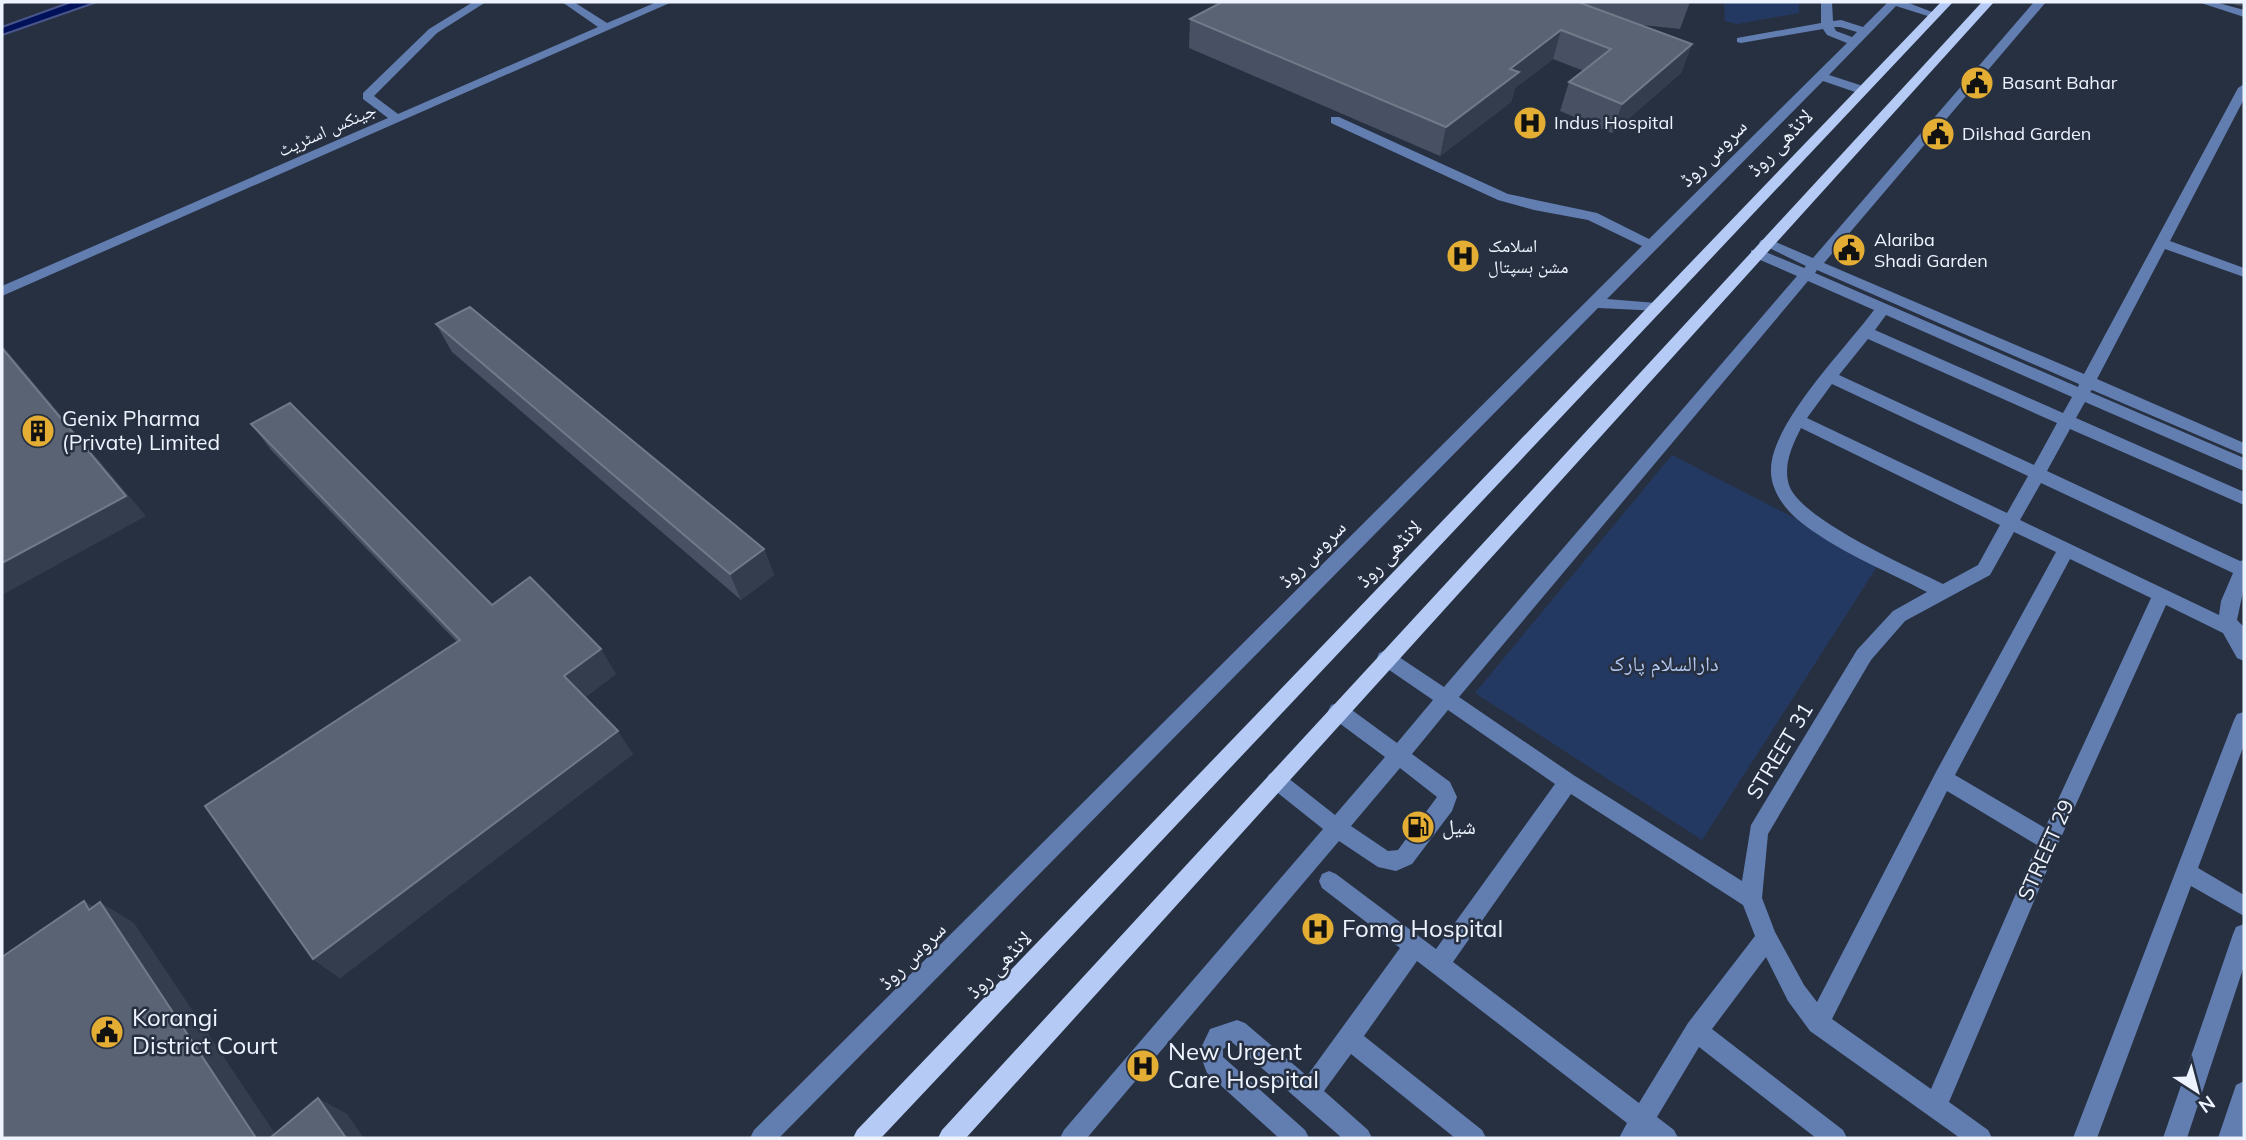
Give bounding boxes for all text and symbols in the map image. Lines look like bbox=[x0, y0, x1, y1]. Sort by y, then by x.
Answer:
public building icon: Basant Bahar bbox=[1958, 64, 1996, 102]
place label: Basant Bahar bbox=[2002, 71, 2118, 94]
street label: جینکس اسٹریٹ bbox=[274, 98, 380, 161]
street label: لانڈھی روڈ bbox=[1741, 103, 1818, 182]
hospital icon: Indus Hospital bbox=[1511, 104, 1549, 142]
place label: Indus Hospital bbox=[1554, 111, 1673, 134]
street label: سروس روڈ bbox=[1673, 113, 1752, 192]
public building icon: Dilshad Garden bbox=[1919, 115, 1957, 153]
place label: Dilshad Garden bbox=[1962, 122, 2091, 145]
place label: Alariba Shadi Garden bbox=[1874, 228, 1988, 272]
public building icon: Alariba Shadi Garden bbox=[1830, 231, 1868, 269]
place label: اسلامک مشن ہسپتال bbox=[1488, 234, 1568, 278]
hospital icon: اسلامک مشن ہسپتال bbox=[1444, 237, 1482, 275]
place label: Genix Pharma (Private) Limited bbox=[62, 405, 220, 455]
building icon: Genix Pharma (Private) Limited bbox=[19, 412, 57, 450]
street label: سروس روڈ bbox=[1272, 514, 1351, 593]
street label: لانڈھی روڈ bbox=[1350, 514, 1427, 593]
park label: دارالسلام پارک bbox=[1609, 650, 1719, 678]
street label: STREET 31 bbox=[1740, 698, 1818, 803]
street label: STREET 29 bbox=[2011, 795, 2079, 904]
fuel station icon: شیل bbox=[1399, 808, 1437, 846]
place label: شیل bbox=[1442, 813, 1476, 840]
hospital icon: Fomg Hospital bbox=[1299, 910, 1337, 948]
place label: Fomg Hospital bbox=[1342, 913, 1503, 943]
street label: سروس روڈ bbox=[872, 916, 951, 995]
street label: لانڈھی روڈ bbox=[960, 925, 1037, 1004]
place label: Korangi District Court bbox=[132, 1002, 278, 1060]
public building icon: Korangi District Court bbox=[88, 1013, 126, 1051]
place label: New Urgent Care Hospital bbox=[1168, 1036, 1319, 1094]
hospital icon: New Urgent Care Hospital bbox=[1124, 1047, 1162, 1085]
north arrow bbox=[2162, 1056, 2232, 1126]
text: N bbox=[2194, 1091, 2220, 1119]

